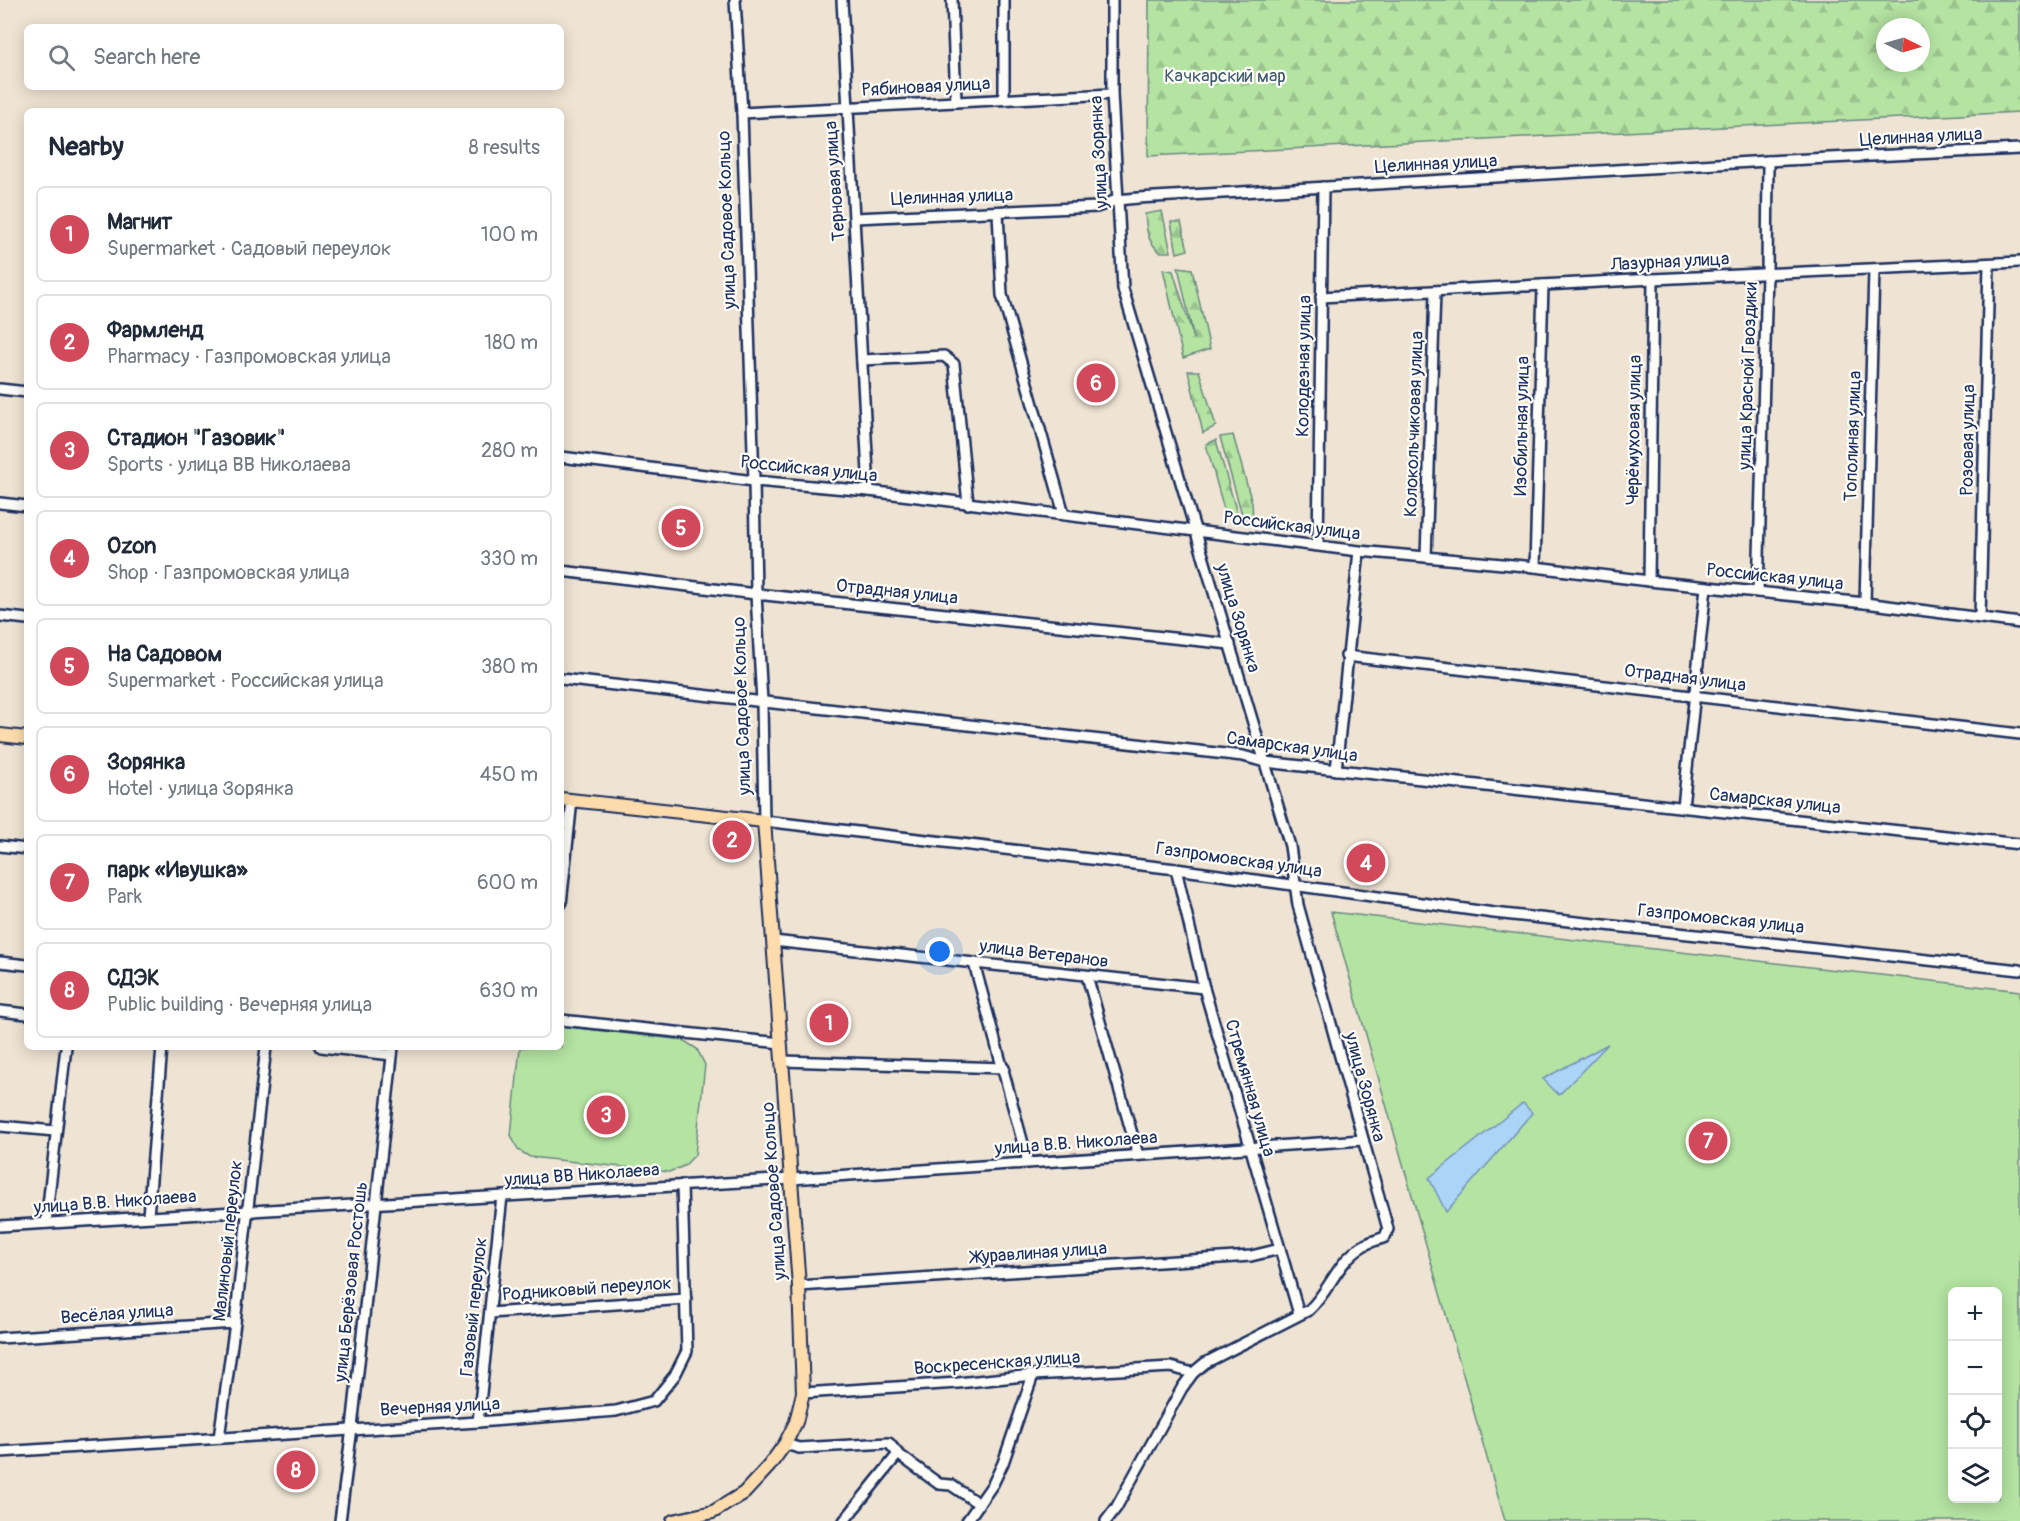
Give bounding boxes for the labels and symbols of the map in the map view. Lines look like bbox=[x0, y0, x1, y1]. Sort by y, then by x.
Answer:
north arrow bbox=[1876, 18, 1930, 72]
park label: Качкарский мар bbox=[1164, 65, 1286, 88]
street label: Рябиновая улица bbox=[861, 72, 991, 102]
street label: улица Зорянка bbox=[1085, 95, 1113, 210]
street label: Терновая улица bbox=[819, 120, 851, 242]
street label: Целинная улица bbox=[1859, 122, 1983, 152]
street label: улица Садовое Кольцо bbox=[712, 130, 742, 311]
street label: Целинная улица bbox=[1374, 149, 1498, 179]
street label: Целинная улица bbox=[890, 183, 1014, 211]
street label: Лазурная улица bbox=[1609, 247, 1730, 277]
street label: улица Красной Гвоздики bbox=[1733, 282, 1763, 471]
street label: Колодезная улица bbox=[1291, 295, 1317, 437]
street label: Колокольчиковая улица bbox=[1399, 330, 1429, 518]
street label: Черёмуховая улица bbox=[1621, 355, 1647, 505]
street label: Изобильная улица bbox=[1509, 356, 1535, 496]
pin: 6 bbox=[1076, 360, 1116, 406]
street label: Тополиная улица bbox=[1839, 370, 1867, 502]
street label: Розовая улица bbox=[1956, 384, 1980, 496]
street label: Российская улица bbox=[739, 450, 879, 488]
pin: 5 bbox=[662, 506, 700, 550]
street label: Российская улица bbox=[1222, 506, 1362, 546]
street label: Российская улица bbox=[1705, 558, 1845, 596]
street label: улица Зорянка bbox=[1210, 560, 1265, 675]
street label: Отрадная улица bbox=[835, 574, 959, 610]
street label: улица Садовое Кольцо bbox=[727, 616, 757, 797]
street label: Отрадная улица bbox=[1623, 659, 1747, 697]
street label: Самарская улица bbox=[1225, 726, 1359, 768]
street label: Самарская улица bbox=[1708, 783, 1842, 819]
pin: 2 bbox=[712, 818, 752, 862]
street label: Газпромовская улица bbox=[1155, 837, 1323, 883]
pin: 4 bbox=[1346, 840, 1386, 886]
street label: Газпромовская улица bbox=[1637, 899, 1805, 939]
street label: улица Ветеранов bbox=[977, 935, 1110, 973]
your location bbox=[925, 937, 954, 966]
pin: 1 bbox=[810, 1000, 848, 1046]
street label: Стремянная улица bbox=[1219, 1017, 1281, 1159]
street label: улица Зорянка bbox=[1339, 1029, 1391, 1144]
pin: 3 bbox=[586, 1092, 626, 1138]
street label: улица Садовое Кольцо bbox=[756, 1101, 792, 1282]
pin: 7 bbox=[1688, 1118, 1728, 1164]
street label: улица В.В. Николаева bbox=[993, 1126, 1158, 1160]
street label: улица ВВ Николаева bbox=[503, 1158, 660, 1192]
street label: Малиновый переулок bbox=[208, 1159, 248, 1323]
street label: улица Берёзовая Ростошь bbox=[329, 1181, 373, 1384]
street label: улица В.В. Николаева bbox=[32, 1185, 197, 1219]
street label: Газовый переулок bbox=[455, 1236, 493, 1378]
street label: Журавлиная улица bbox=[967, 1237, 1108, 1269]
street label: Родниковый переулок bbox=[501, 1272, 673, 1306]
street label: Весёлая улица bbox=[60, 1299, 174, 1329]
street label: Воскресенская улица bbox=[913, 1346, 1081, 1380]
street label: Вечерняя улица bbox=[379, 1392, 501, 1422]
pin: 8 bbox=[276, 1448, 316, 1492]

